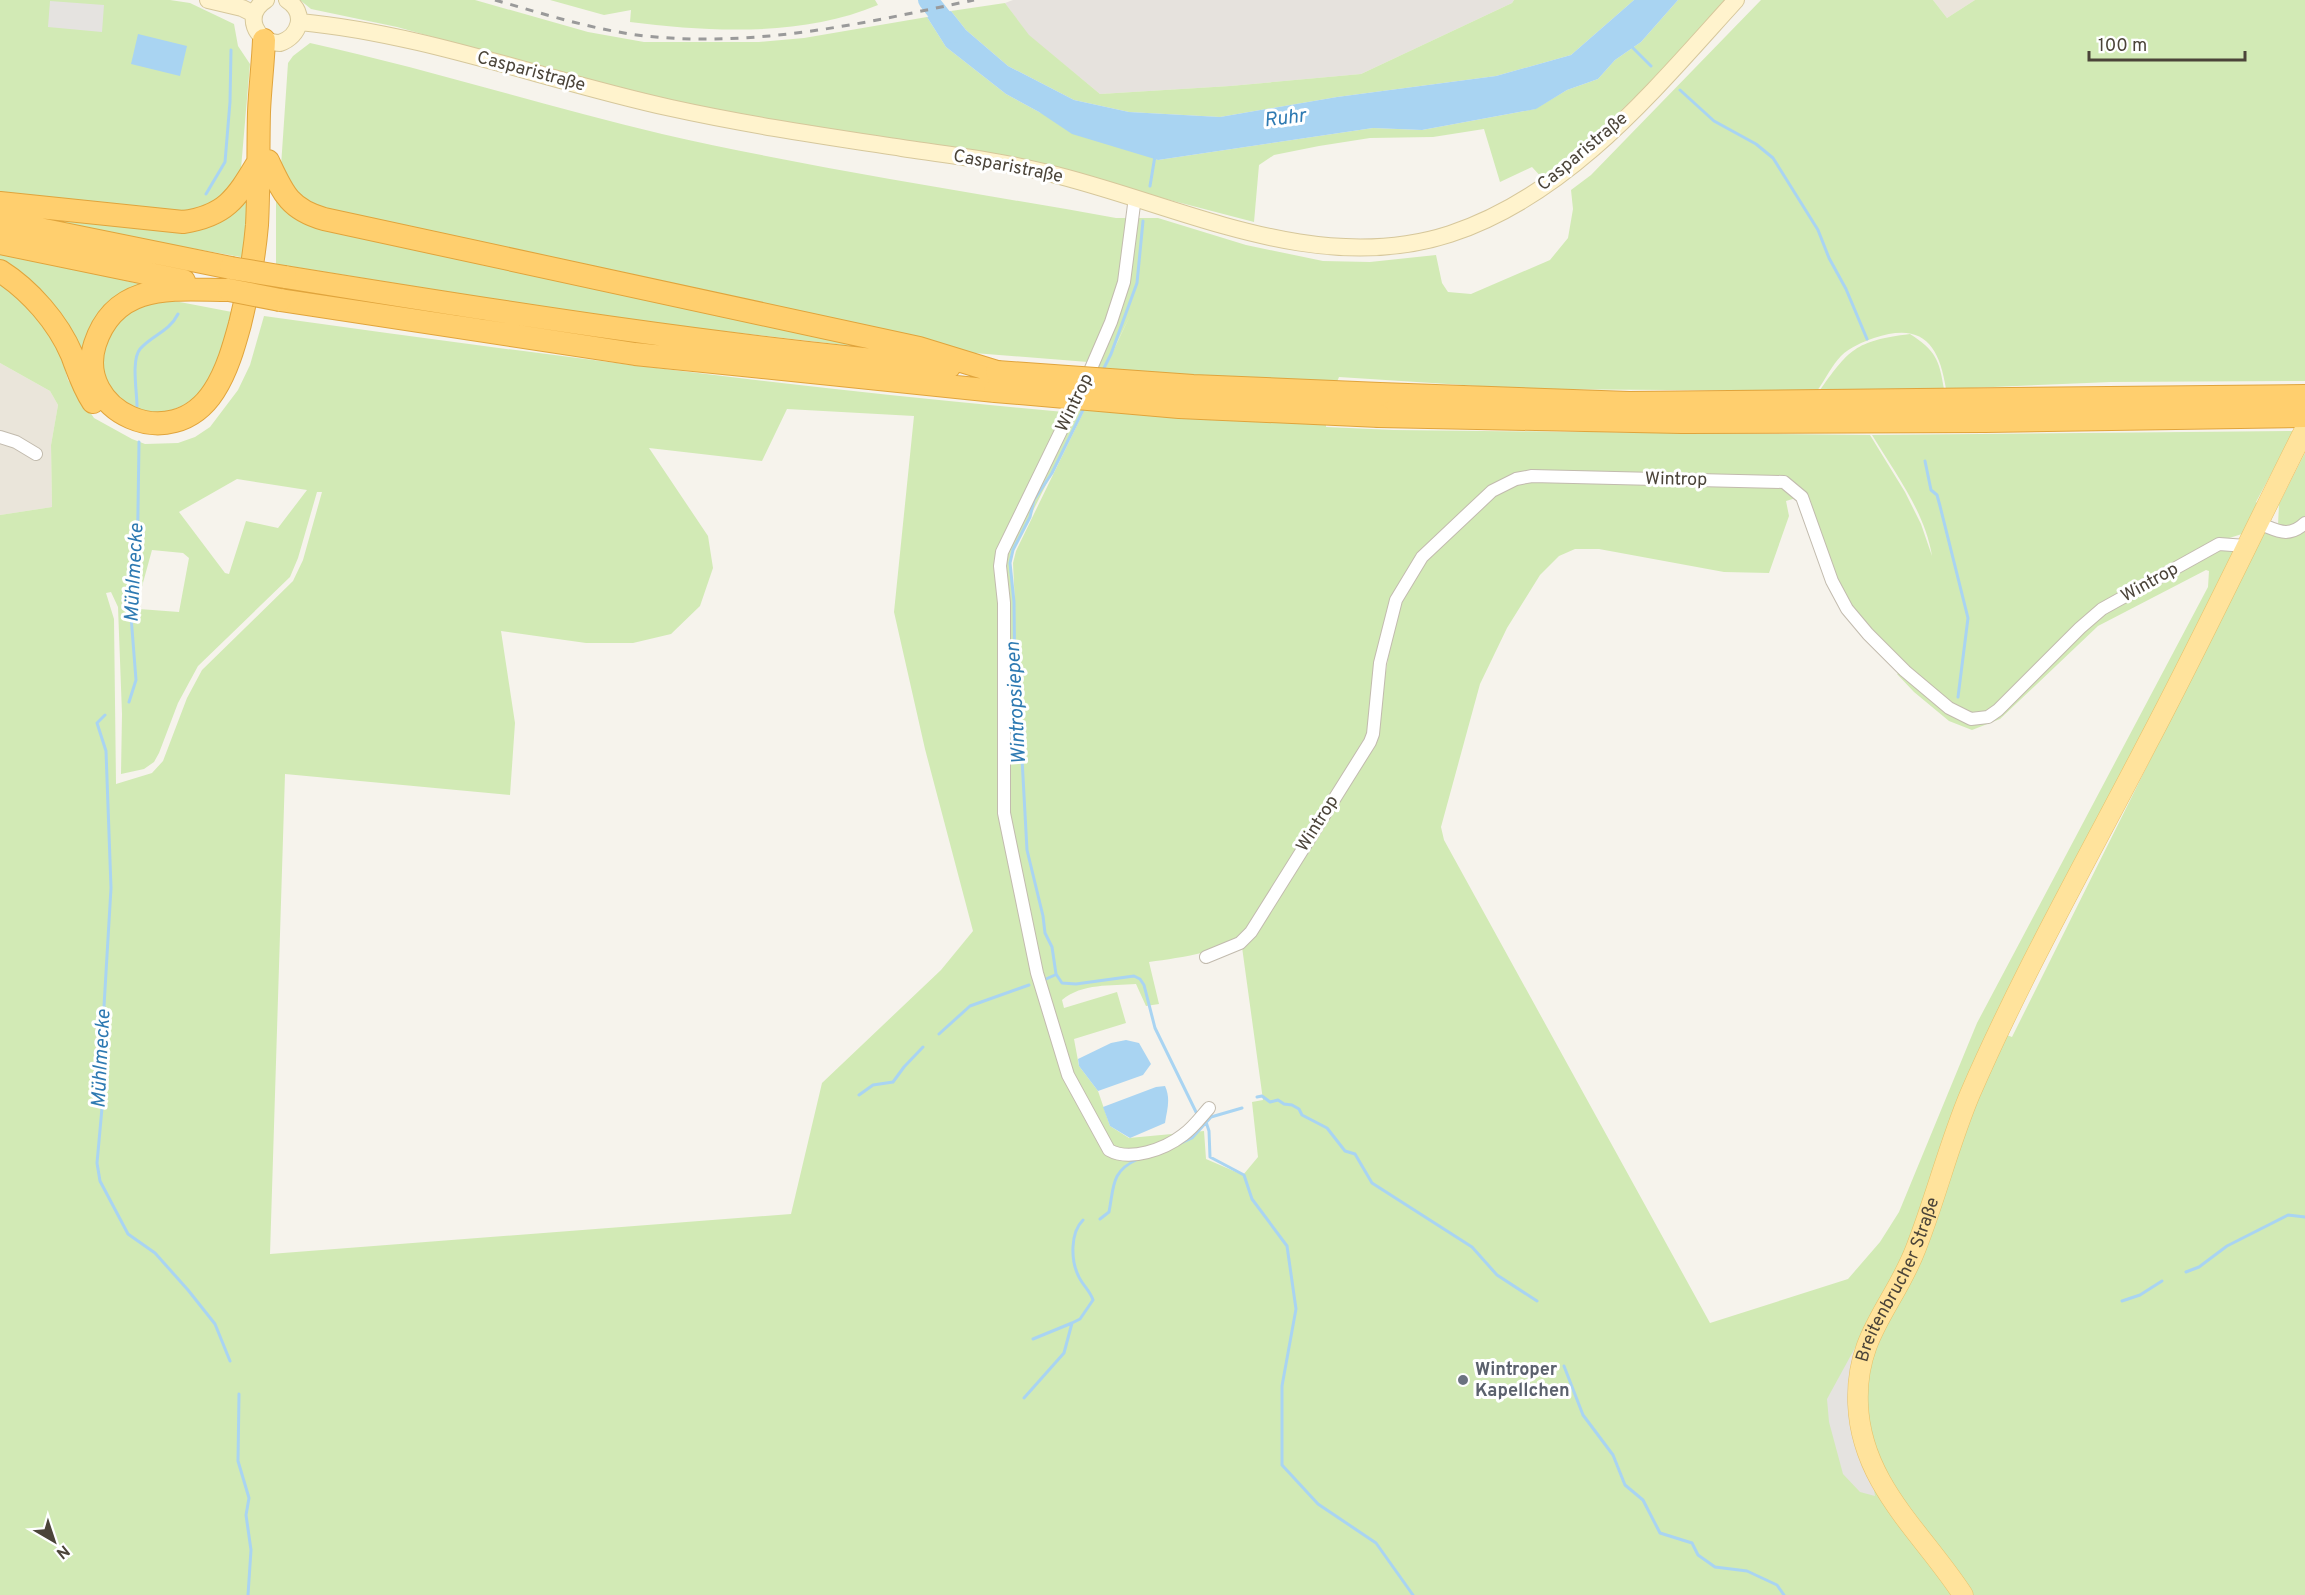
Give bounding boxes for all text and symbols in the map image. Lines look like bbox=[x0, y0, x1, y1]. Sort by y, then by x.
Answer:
scale bar bbox=[2089, 24, 2245, 62]
text: 100 m bbox=[2098, 35, 2147, 58]
street label: Casparistraße bbox=[474, 46, 588, 98]
water label: Ruhr bbox=[1263, 103, 1309, 134]
street label: Casparistraße bbox=[1533, 107, 1633, 197]
street label: Casparistraße bbox=[951, 145, 1065, 189]
street label: Wintrop bbox=[1051, 370, 1099, 436]
street label: Wintrop bbox=[1645, 468, 1707, 492]
water label: Mühlmecke bbox=[119, 522, 151, 623]
street label: Wintrop bbox=[2117, 558, 2183, 608]
water label: Wintropsiepen bbox=[1001, 641, 1033, 765]
street label: Wintrop bbox=[1292, 791, 1344, 857]
water label: Mühlmecke bbox=[86, 1008, 118, 1109]
street label: Breitenbrucher Straße bbox=[1851, 1194, 1945, 1365]
place label: Wintroper Kapellchen bbox=[1475, 1359, 1570, 1403]
marker: Wintroper Kapellchen bbox=[1456, 1373, 1470, 1387]
north arrow bbox=[24, 1511, 84, 1571]
text: N bbox=[51, 1540, 73, 1562]

